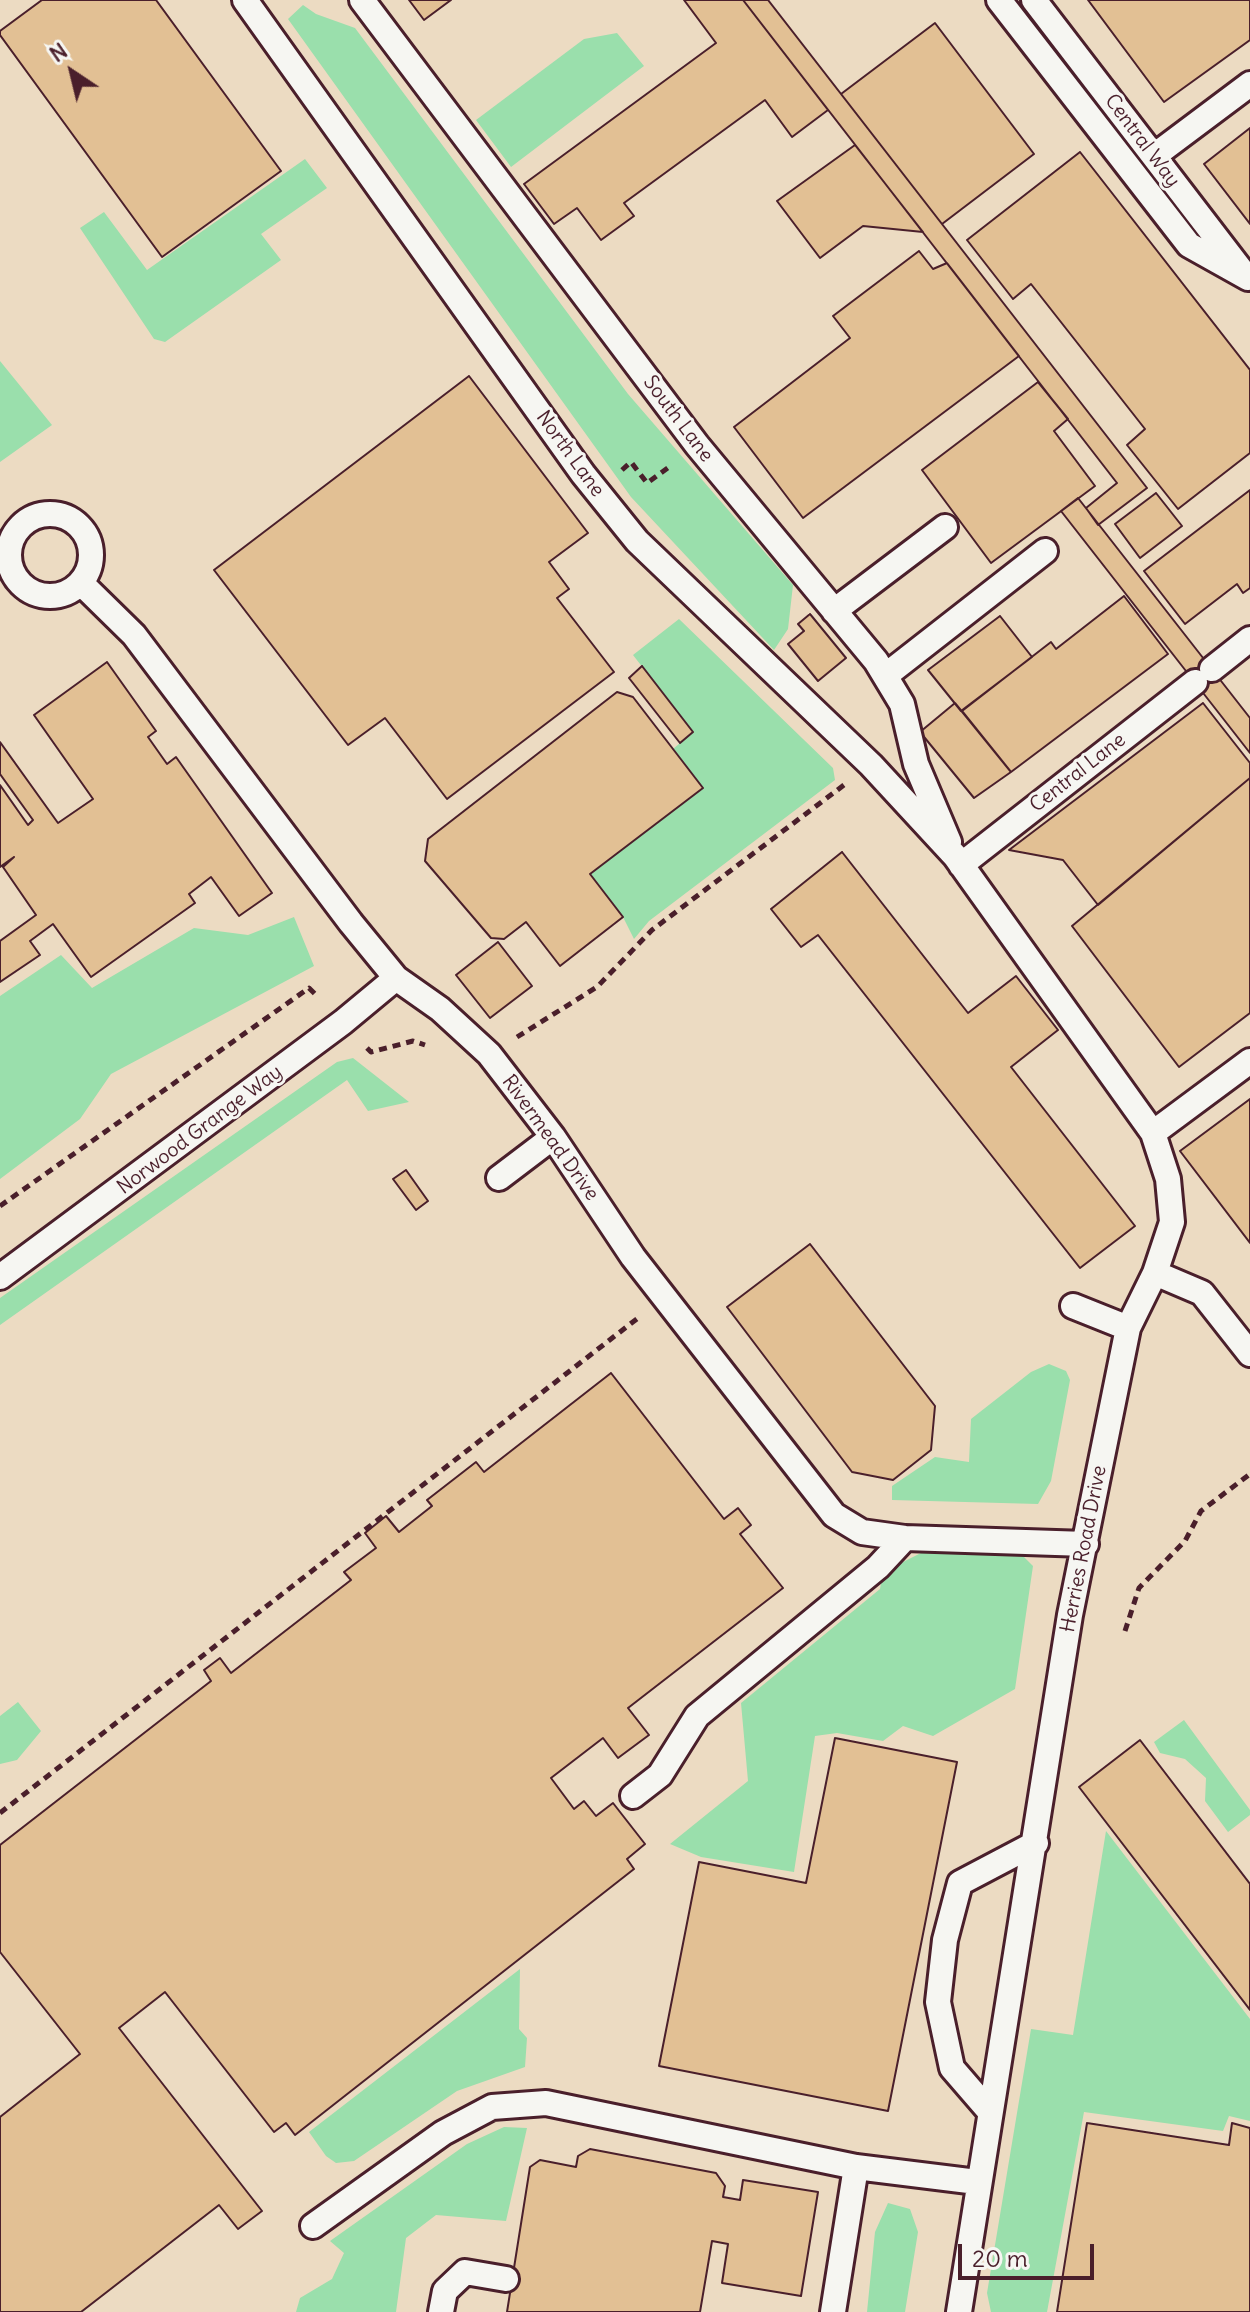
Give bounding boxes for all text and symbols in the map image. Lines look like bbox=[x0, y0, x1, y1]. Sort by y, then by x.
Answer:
north arrow bbox=[32, 32, 112, 112]
text: N bbox=[44, 37, 72, 68]
street label: Central Way bbox=[1099, 90, 1185, 192]
street label: South Lane bbox=[638, 371, 718, 467]
street label: North Lane bbox=[531, 406, 609, 502]
street label: Central Lane bbox=[1025, 728, 1131, 818]
street label: Norwood Grange Way bbox=[113, 1060, 287, 1200]
street label: Rivermead Drive bbox=[496, 1071, 604, 1205]
street label: Herries Road Drive bbox=[1056, 1464, 1112, 1634]
scale bar bbox=[962, 2228, 1098, 2278]
text: 20 m bbox=[972, 2243, 1028, 2273]

